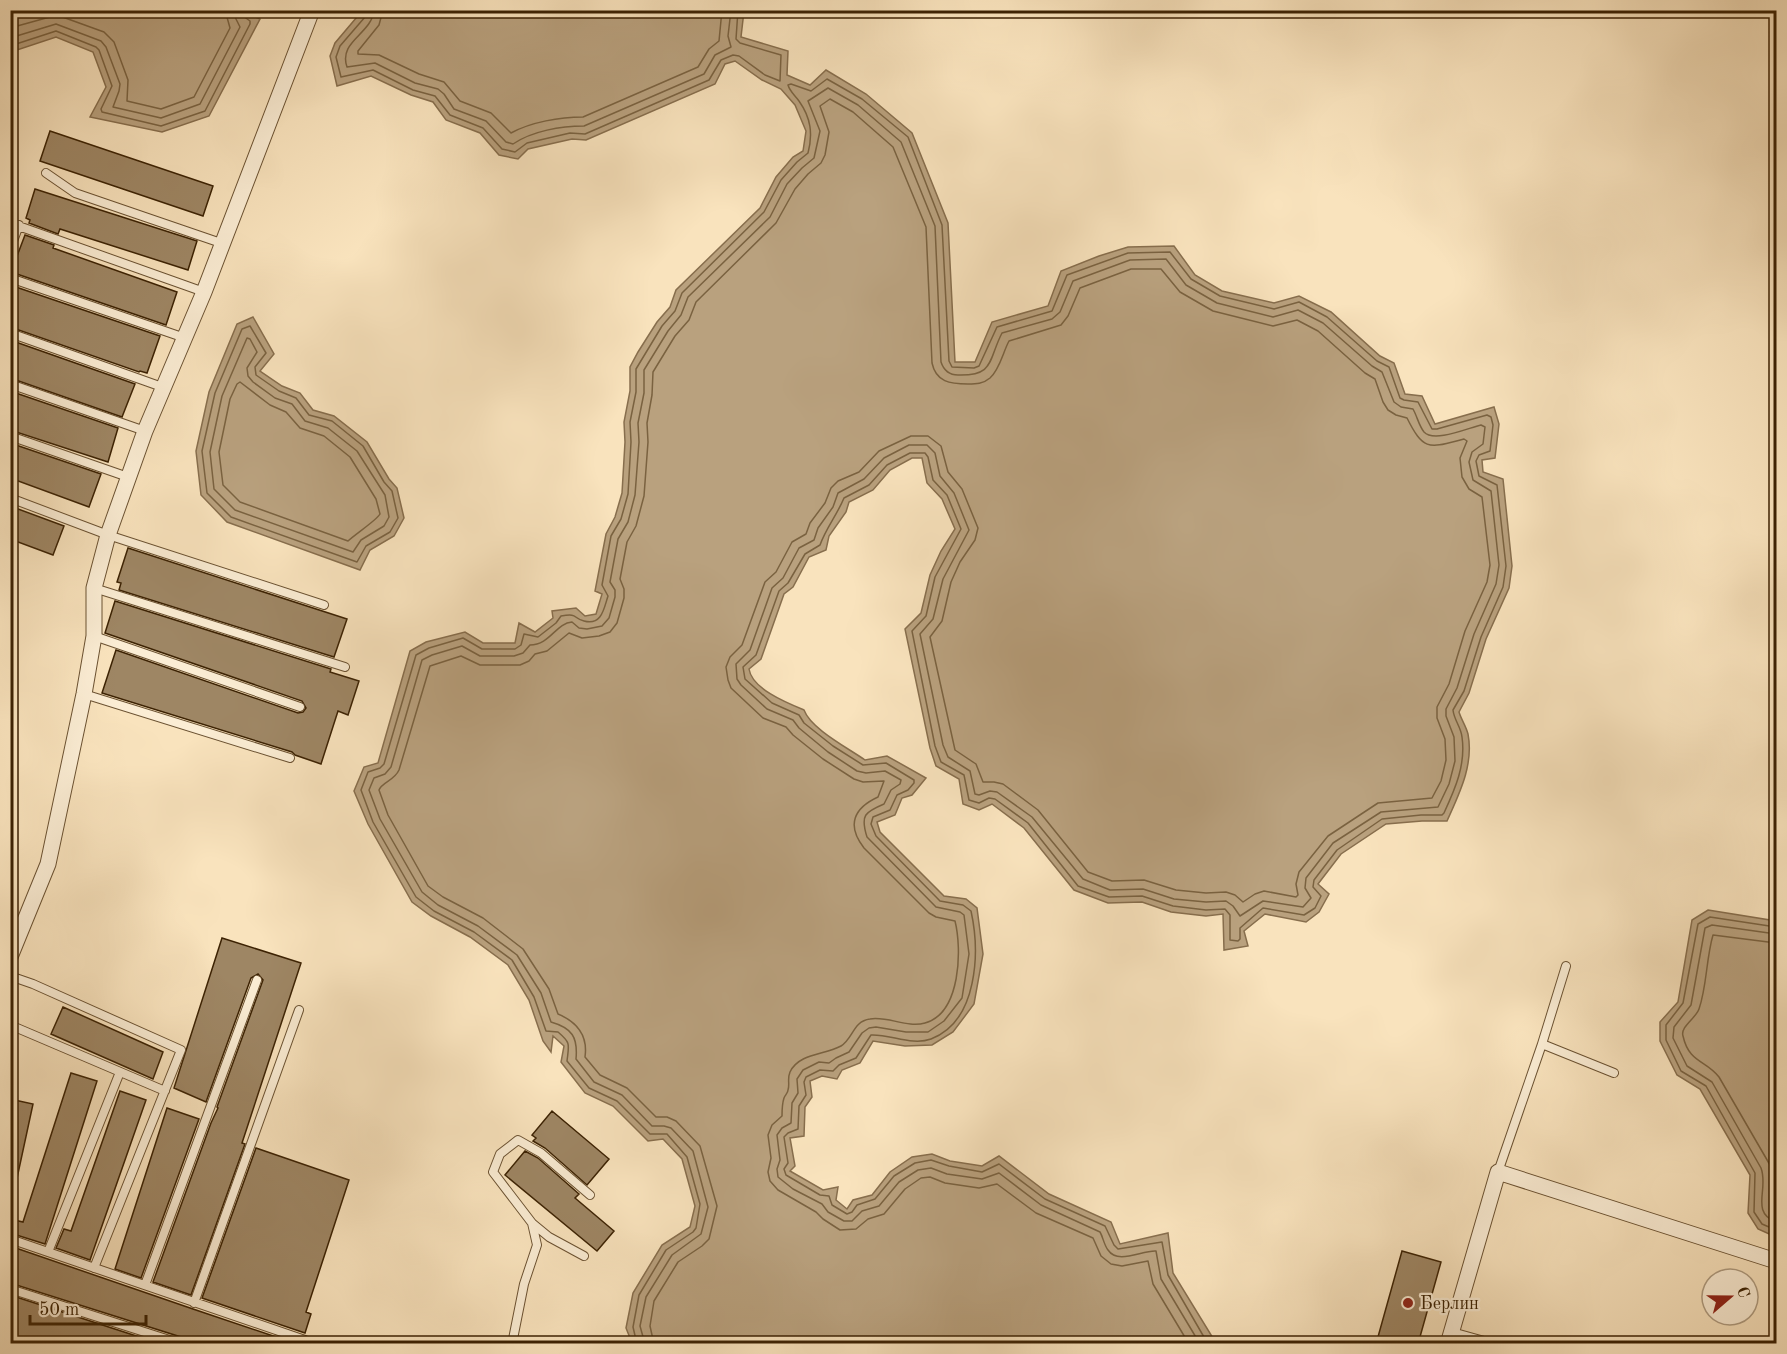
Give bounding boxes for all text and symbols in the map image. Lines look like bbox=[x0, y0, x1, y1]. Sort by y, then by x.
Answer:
north arrow bbox=[1700, 1267, 1760, 1327]
text: С bbox=[1733, 1285, 1752, 1300]
scale bar bbox=[30, 1288, 146, 1326]
place label: Берлин bbox=[1420, 1295, 1479, 1313]
marker: Берлин bbox=[1401, 1296, 1415, 1310]
text: 50 m bbox=[39, 1301, 79, 1319]

